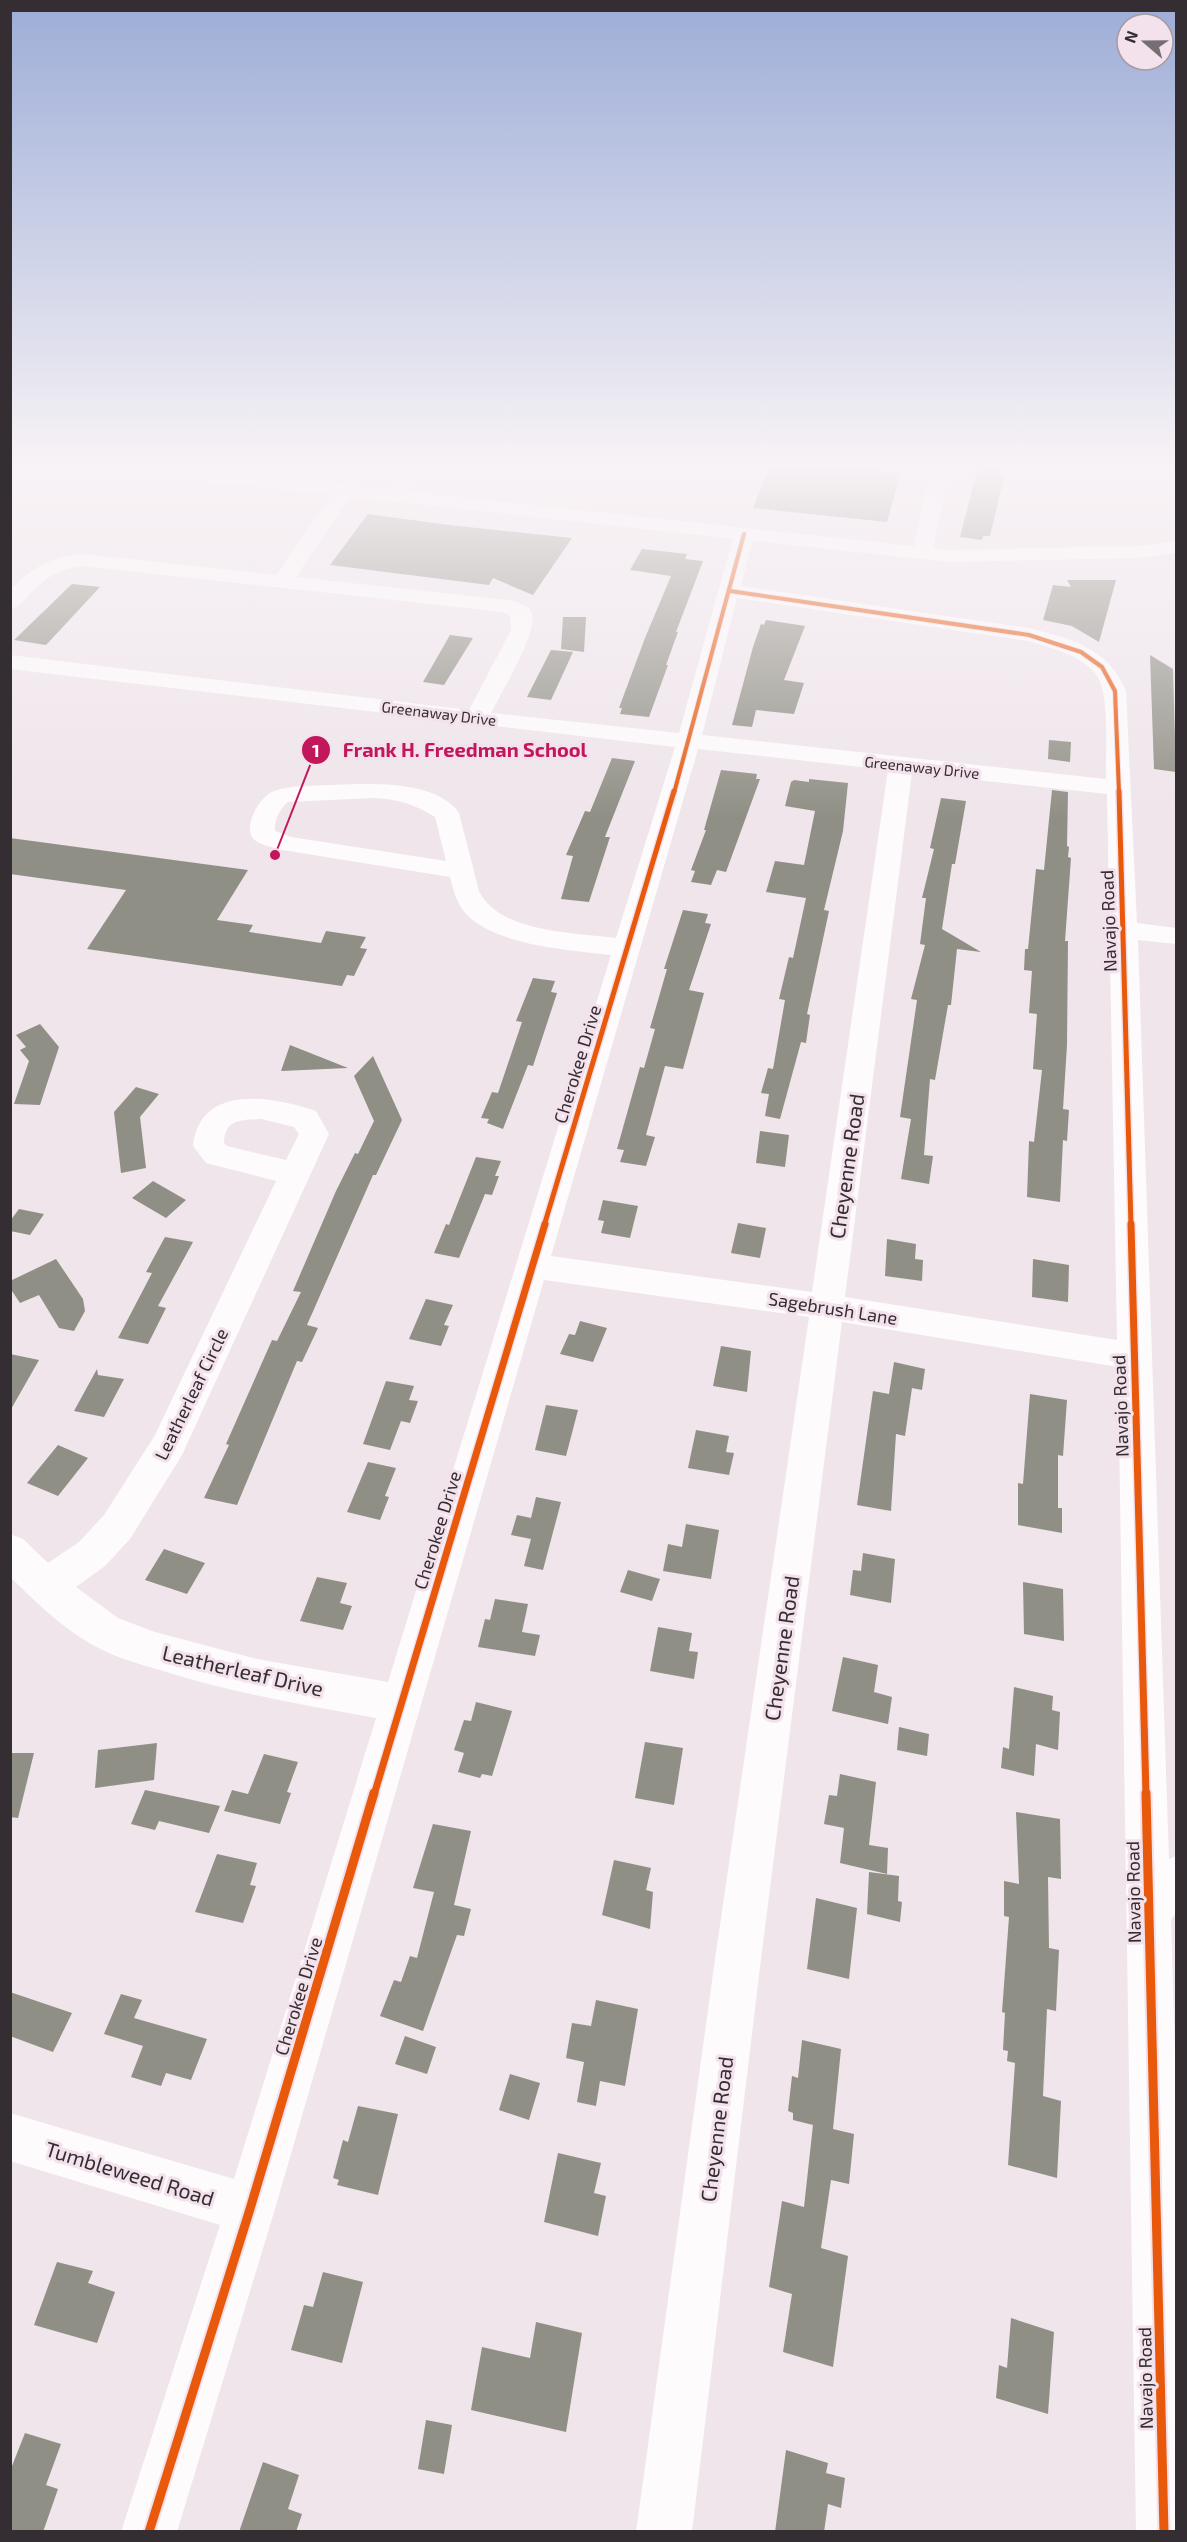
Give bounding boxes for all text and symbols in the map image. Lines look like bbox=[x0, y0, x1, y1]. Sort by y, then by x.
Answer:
north arrow bbox=[1115, 12, 1175, 72]
text: N bbox=[1120, 28, 1141, 45]
street label: Greenaway Drive bbox=[381, 697, 497, 729]
callout: Frank H. Freedman School bbox=[301, 731, 599, 769]
text: Frank H. Freedman School bbox=[343, 737, 588, 761]
text: 1 bbox=[312, 739, 320, 761]
street label: Greenaway Drive bbox=[864, 752, 980, 782]
street label: Navajo Road bbox=[1095, 870, 1121, 972]
street label: Cherokee Drive bbox=[549, 1002, 605, 1126]
street label: Cheyenne Road bbox=[823, 1092, 869, 1240]
street label: Sagebrush Lane bbox=[767, 1287, 899, 1329]
street label: Leatherleaf Circle bbox=[150, 1325, 232, 1463]
street label: Navajo Road bbox=[1107, 1355, 1133, 1457]
street label: Cherokee Drive bbox=[409, 1468, 465, 1592]
street label: Cheyenne Road bbox=[758, 1574, 804, 1722]
street label: Leatherleaf Drive bbox=[160, 1639, 326, 1701]
street label: Navajo Road bbox=[1121, 1841, 1145, 1943]
street label: Cherokee Drive bbox=[270, 1934, 326, 2058]
street label: Cheyenne Road bbox=[695, 2055, 737, 2203]
street label: Tumbleweed Road bbox=[43, 2135, 217, 2211]
street label: Navajo Road bbox=[1133, 2327, 1157, 2429]

